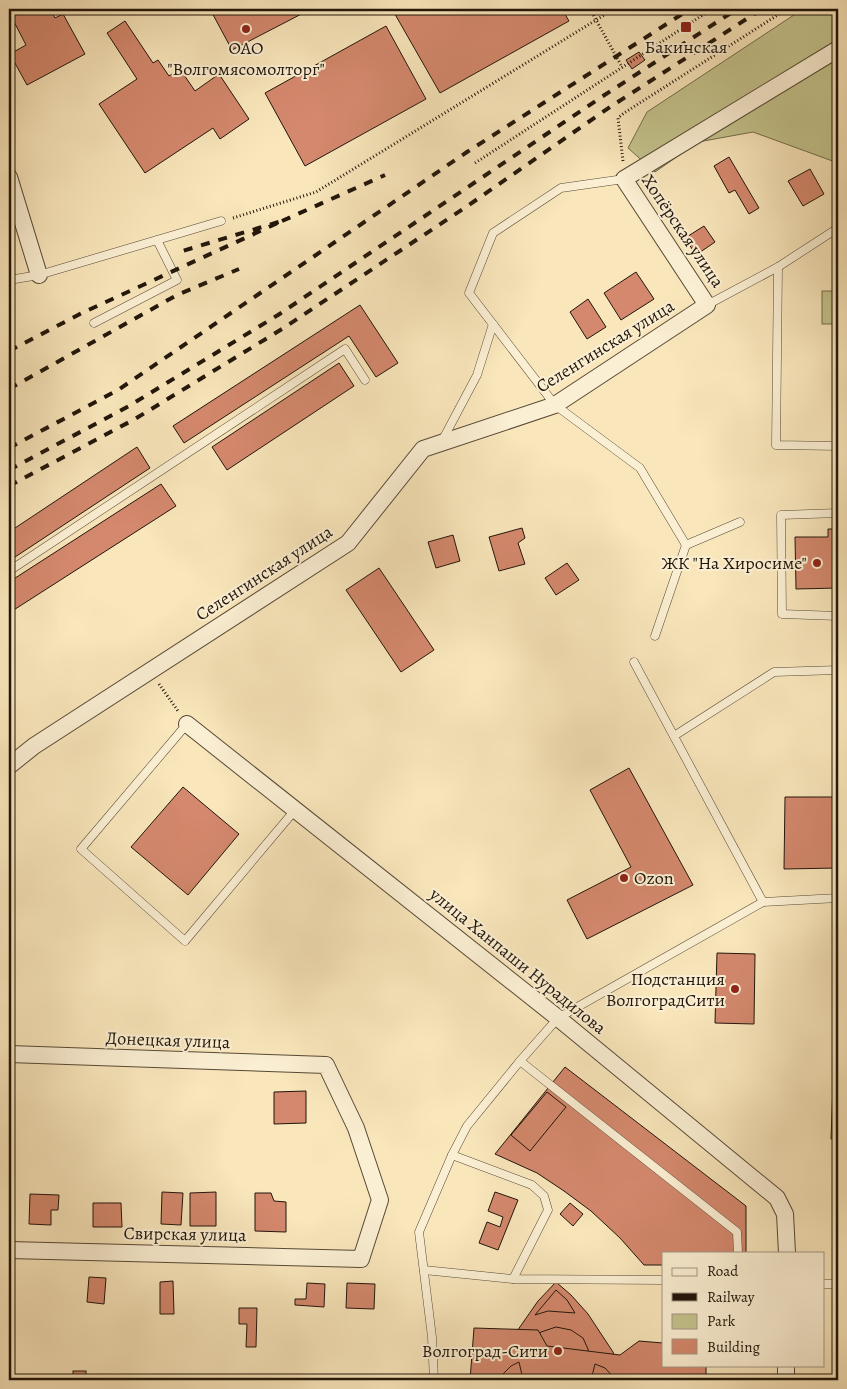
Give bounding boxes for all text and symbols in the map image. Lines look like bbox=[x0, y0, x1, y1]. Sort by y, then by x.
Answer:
marker: Бакинская bbox=[679, 20, 693, 34]
marker: ОАО "Волгомясомолторг" bbox=[240, 23, 252, 35]
place label: Бакинская bbox=[644, 35, 728, 59]
place label: ОАО "Волгомясомолторг" bbox=[167, 36, 325, 81]
street label: Хопёрская улица bbox=[636, 170, 730, 293]
street label: Селенгинская улица bbox=[531, 293, 679, 398]
street label: Селенгинская улица bbox=[191, 519, 338, 626]
place label: ЖК "На Хиросиме" bbox=[661, 551, 807, 575]
marker: ЖК "На Хиросиме" bbox=[811, 557, 823, 569]
place label: Ozon bbox=[634, 866, 674, 890]
marker: Ozon bbox=[618, 872, 630, 884]
street label: улица Ханпаши Нурадилова bbox=[424, 882, 612, 1040]
place label: Подстанция ВолгоградСити bbox=[606, 967, 725, 1012]
marker: Подстанция ВолгоградСити bbox=[729, 983, 741, 995]
street label: Донецкая улица bbox=[105, 1026, 231, 1054]
street label: Свирская улица bbox=[123, 1221, 247, 1247]
legend bbox=[662, 1252, 824, 1366]
text: Road bbox=[707, 1261, 739, 1281]
text: Railway bbox=[707, 1287, 755, 1307]
text: Park bbox=[707, 1311, 736, 1331]
text: Building bbox=[707, 1337, 760, 1357]
place label: Волгоград-Сити bbox=[422, 1339, 548, 1363]
marker: Волгоград-Сити bbox=[552, 1345, 564, 1357]

